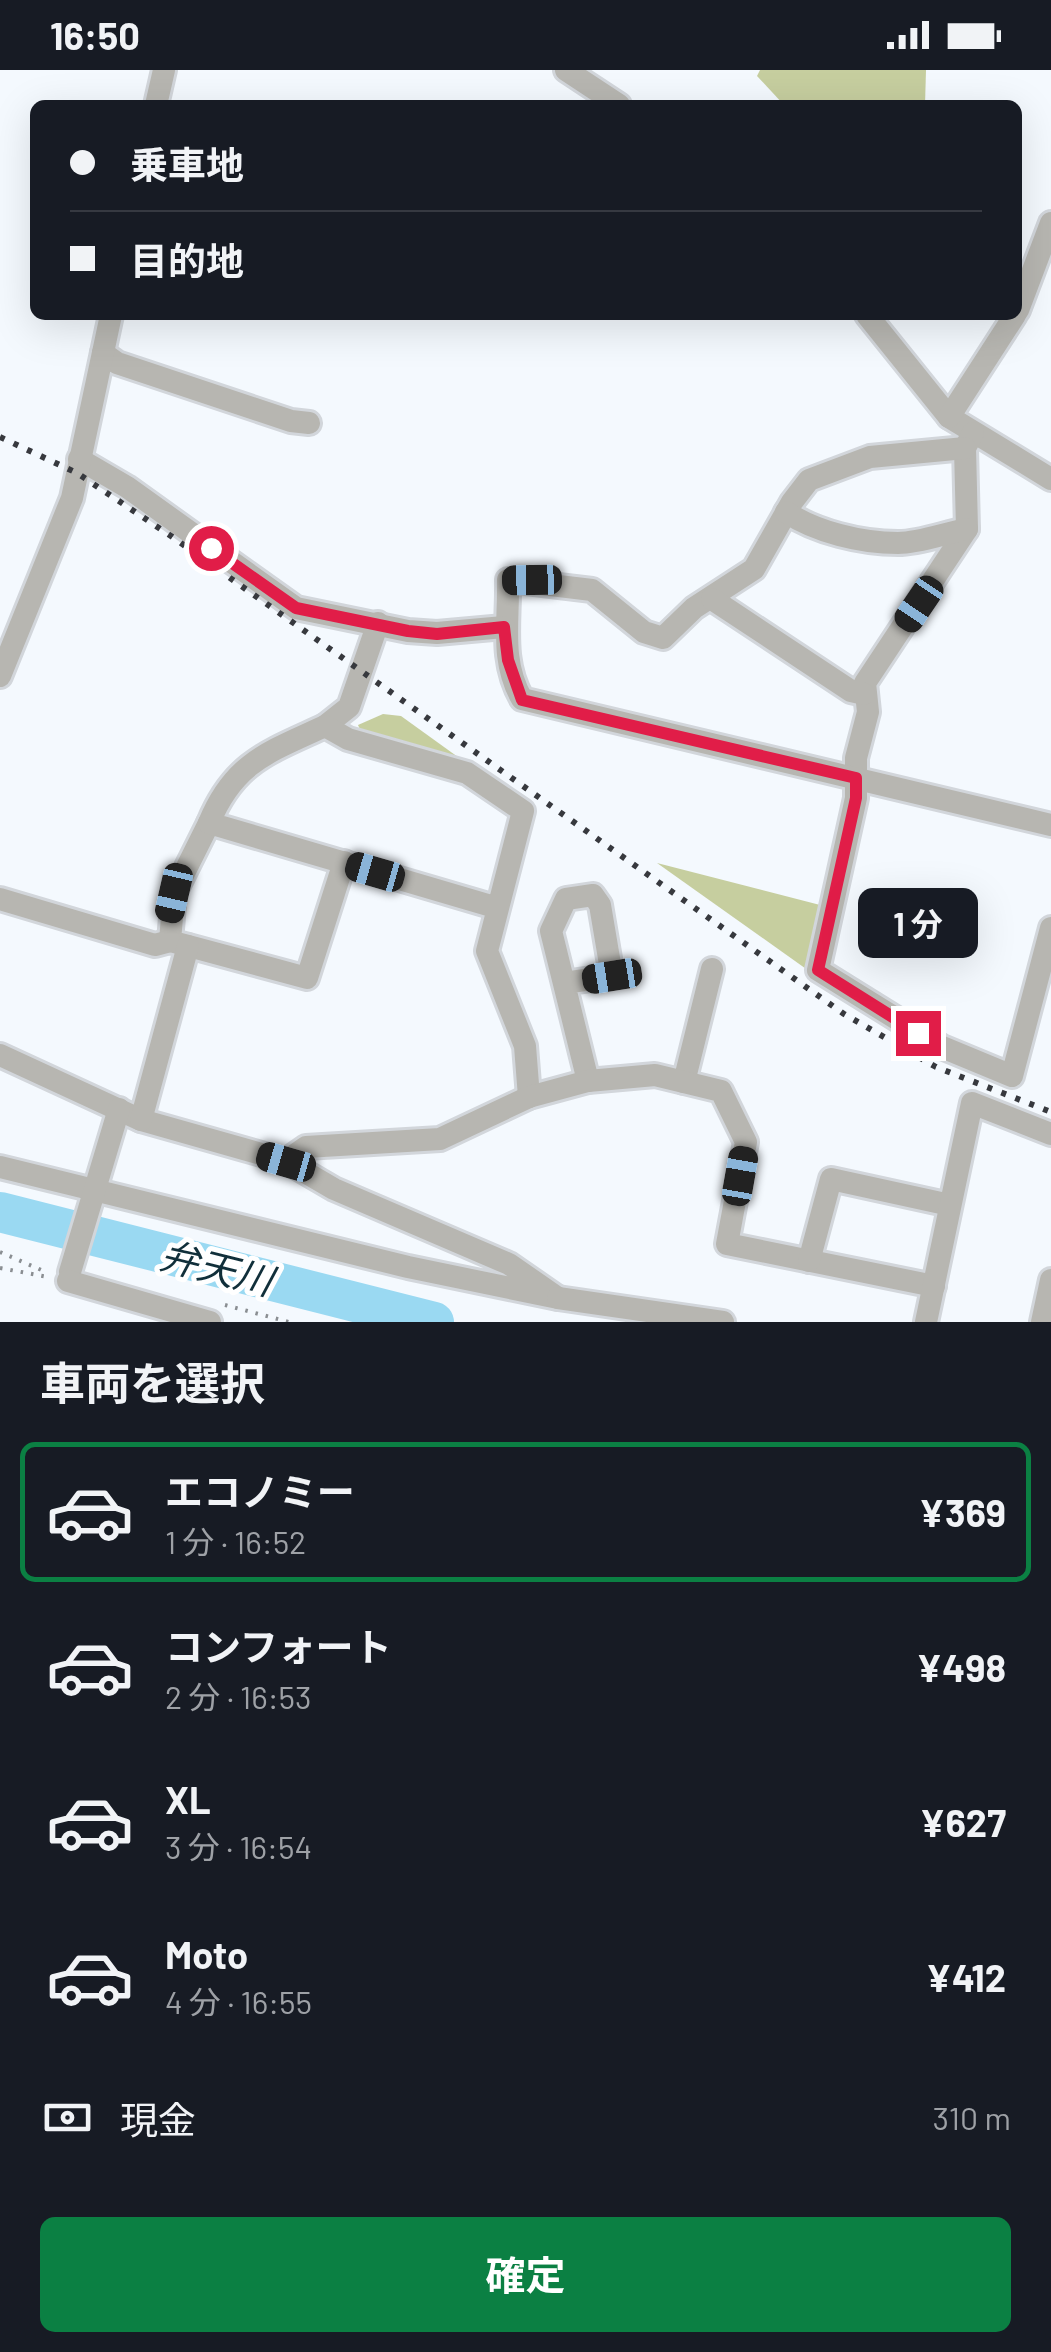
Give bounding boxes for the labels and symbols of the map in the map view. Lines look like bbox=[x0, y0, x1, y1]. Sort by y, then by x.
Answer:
route start bbox=[189, 526, 234, 571]
car bbox=[502, 564, 562, 596]
car bbox=[890, 571, 948, 637]
car bbox=[342, 849, 408, 895]
car bbox=[153, 860, 195, 926]
callout: 1 分 bbox=[858, 888, 978, 958]
car bbox=[580, 956, 644, 996]
route end bbox=[896, 1011, 941, 1056]
car bbox=[253, 1139, 319, 1185]
car bbox=[720, 1144, 760, 1208]
water label: 弁天川 bbox=[156, 1231, 282, 1304]

